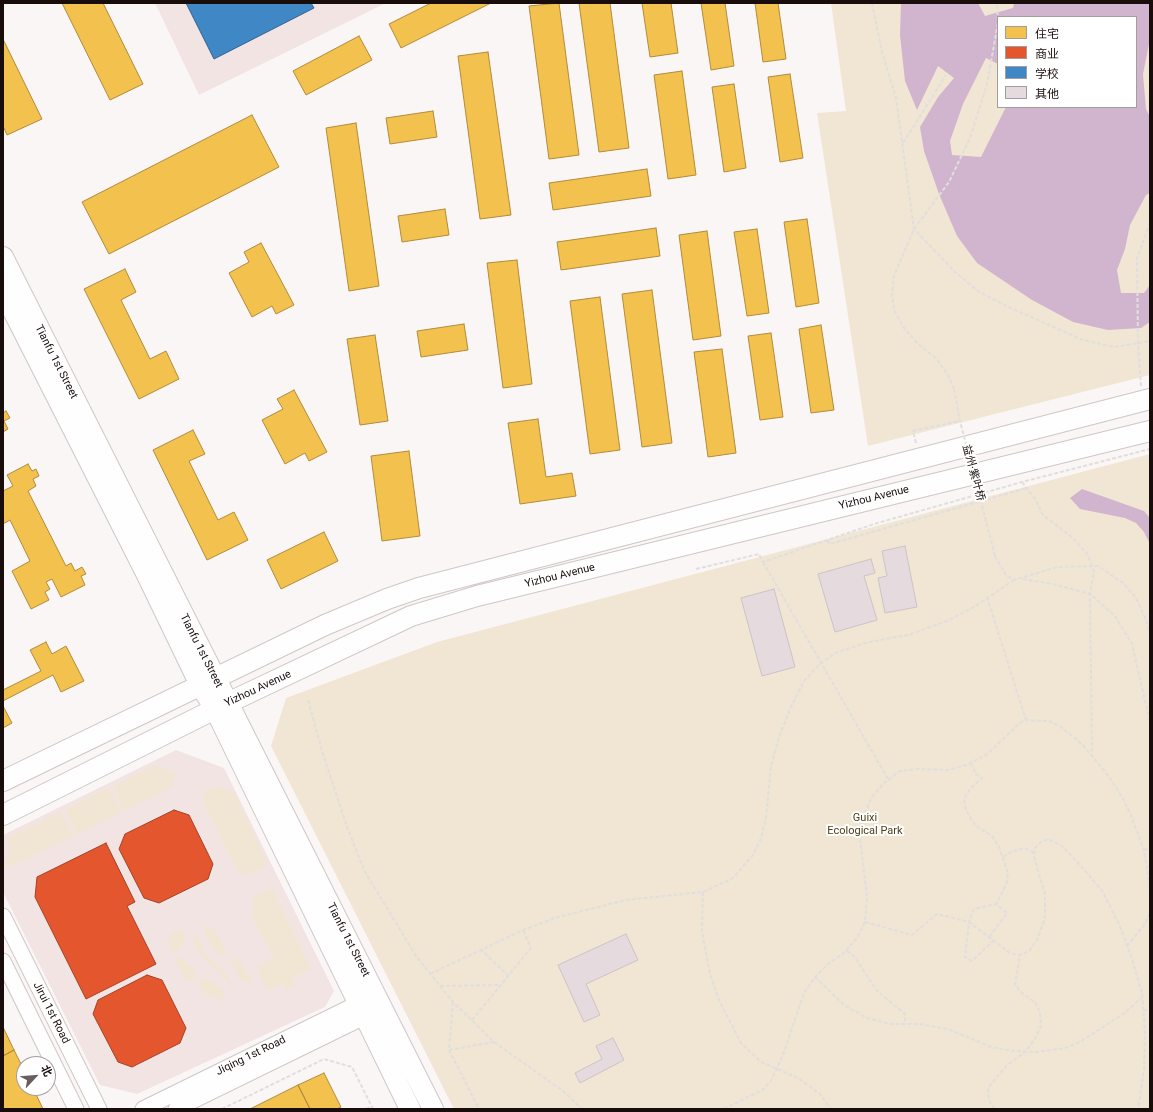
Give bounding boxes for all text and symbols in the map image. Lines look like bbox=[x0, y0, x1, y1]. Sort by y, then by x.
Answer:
legend bbox=[997, 16, 1137, 108]
text: 住宅 bbox=[1035, 27, 1059, 41]
text: 商业 bbox=[1035, 47, 1059, 61]
text: 学校 bbox=[1035, 67, 1059, 81]
text: 其他 bbox=[1035, 87, 1059, 101]
street label: Tianfu 1st Street bbox=[32, 323, 80, 401]
street label: 益州·紫叶桥 bbox=[959, 443, 987, 503]
street label: Yizhou Avenue bbox=[838, 483, 910, 513]
street label: Yizhou Avenue bbox=[524, 561, 596, 591]
street label: Tianfu 1st Street bbox=[177, 612, 225, 690]
street label: Yizhou Avenue bbox=[223, 668, 293, 710]
park label: Guixi Ecological Park bbox=[827, 811, 903, 837]
street label: Tianfu 1st Street bbox=[324, 901, 372, 979]
street label: Jirui 1st Road bbox=[30, 980, 72, 1046]
street label: Jiqing 1st Road bbox=[214, 1033, 288, 1079]
north arrow bbox=[16, 1056, 56, 1096]
text: 北 bbox=[38, 1063, 55, 1079]

